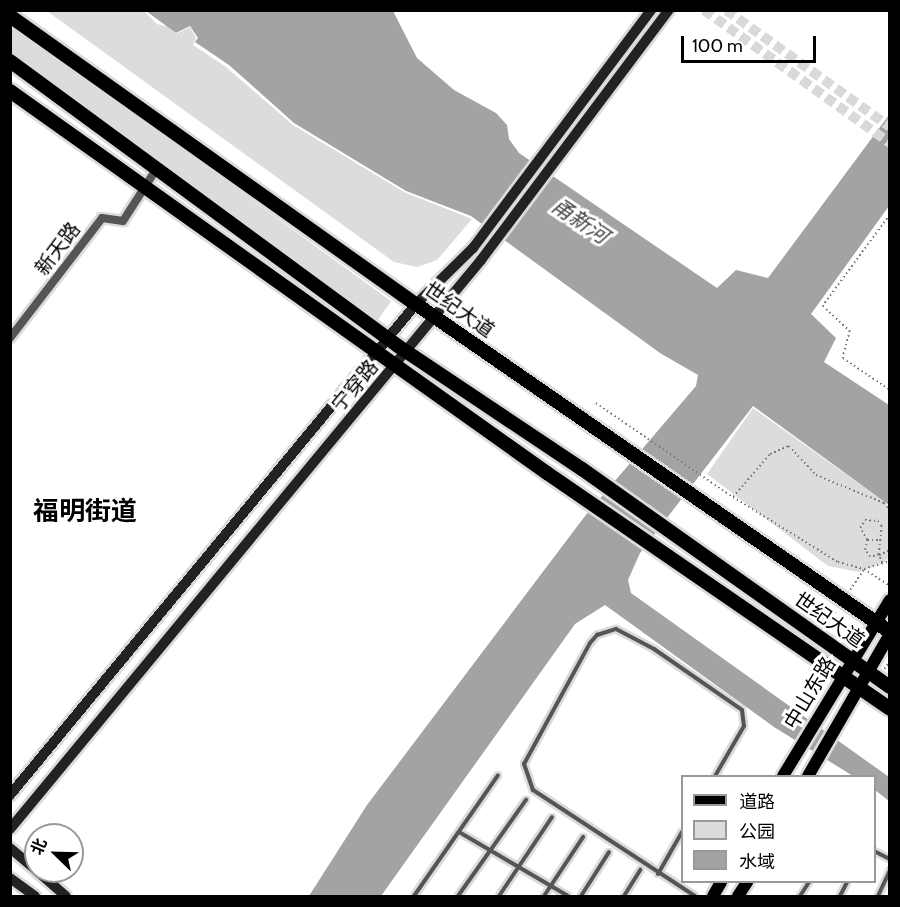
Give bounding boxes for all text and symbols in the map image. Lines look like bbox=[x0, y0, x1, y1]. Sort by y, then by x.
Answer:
scale bar bbox=[684, 24, 819, 62]
text: 100 m bbox=[692, 35, 743, 57]
water label: 甬新河 bbox=[547, 193, 613, 249]
street label: 新天路 bbox=[30, 218, 86, 280]
street label: 世纪大道 bbox=[419, 277, 499, 343]
street label: 宁穿路 bbox=[327, 355, 383, 417]
district label: 福明街道 bbox=[33, 496, 137, 528]
street label: 世纪大道 bbox=[789, 587, 869, 653]
street label: 中山东路 bbox=[779, 653, 841, 733]
legend bbox=[681, 775, 876, 883]
text: 道路 bbox=[739, 791, 775, 813]
text: 公园 bbox=[739, 821, 775, 843]
north arrow bbox=[24, 823, 84, 883]
text: 北 bbox=[27, 835, 51, 858]
text: 水域 bbox=[739, 851, 775, 873]

